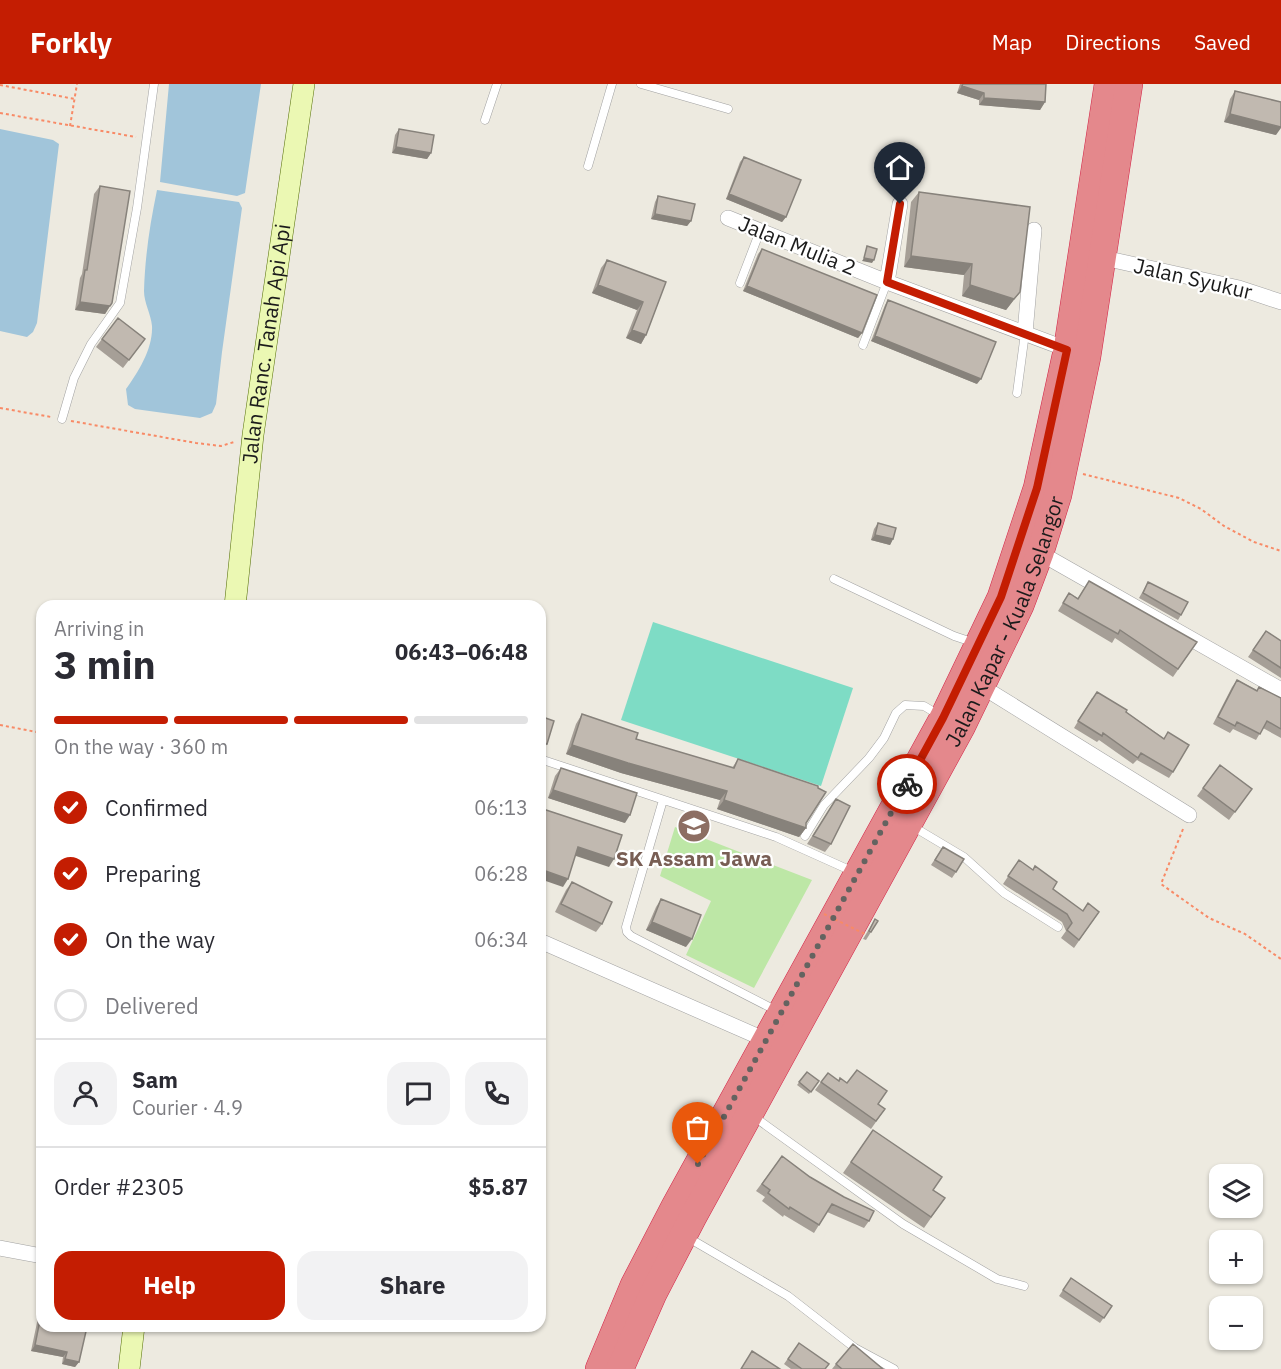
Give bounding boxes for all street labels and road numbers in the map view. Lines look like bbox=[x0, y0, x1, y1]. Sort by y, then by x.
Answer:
street label: Jalan Mulia 2 bbox=[734, 209, 860, 281]
street label: Jalan Ranc. Tanah Api Api bbox=[235, 222, 297, 465]
street label: Jalan Syukur bbox=[1131, 251, 1256, 305]
street label: Jalan Kapar - Kuala Selangor bbox=[938, 492, 1070, 751]

